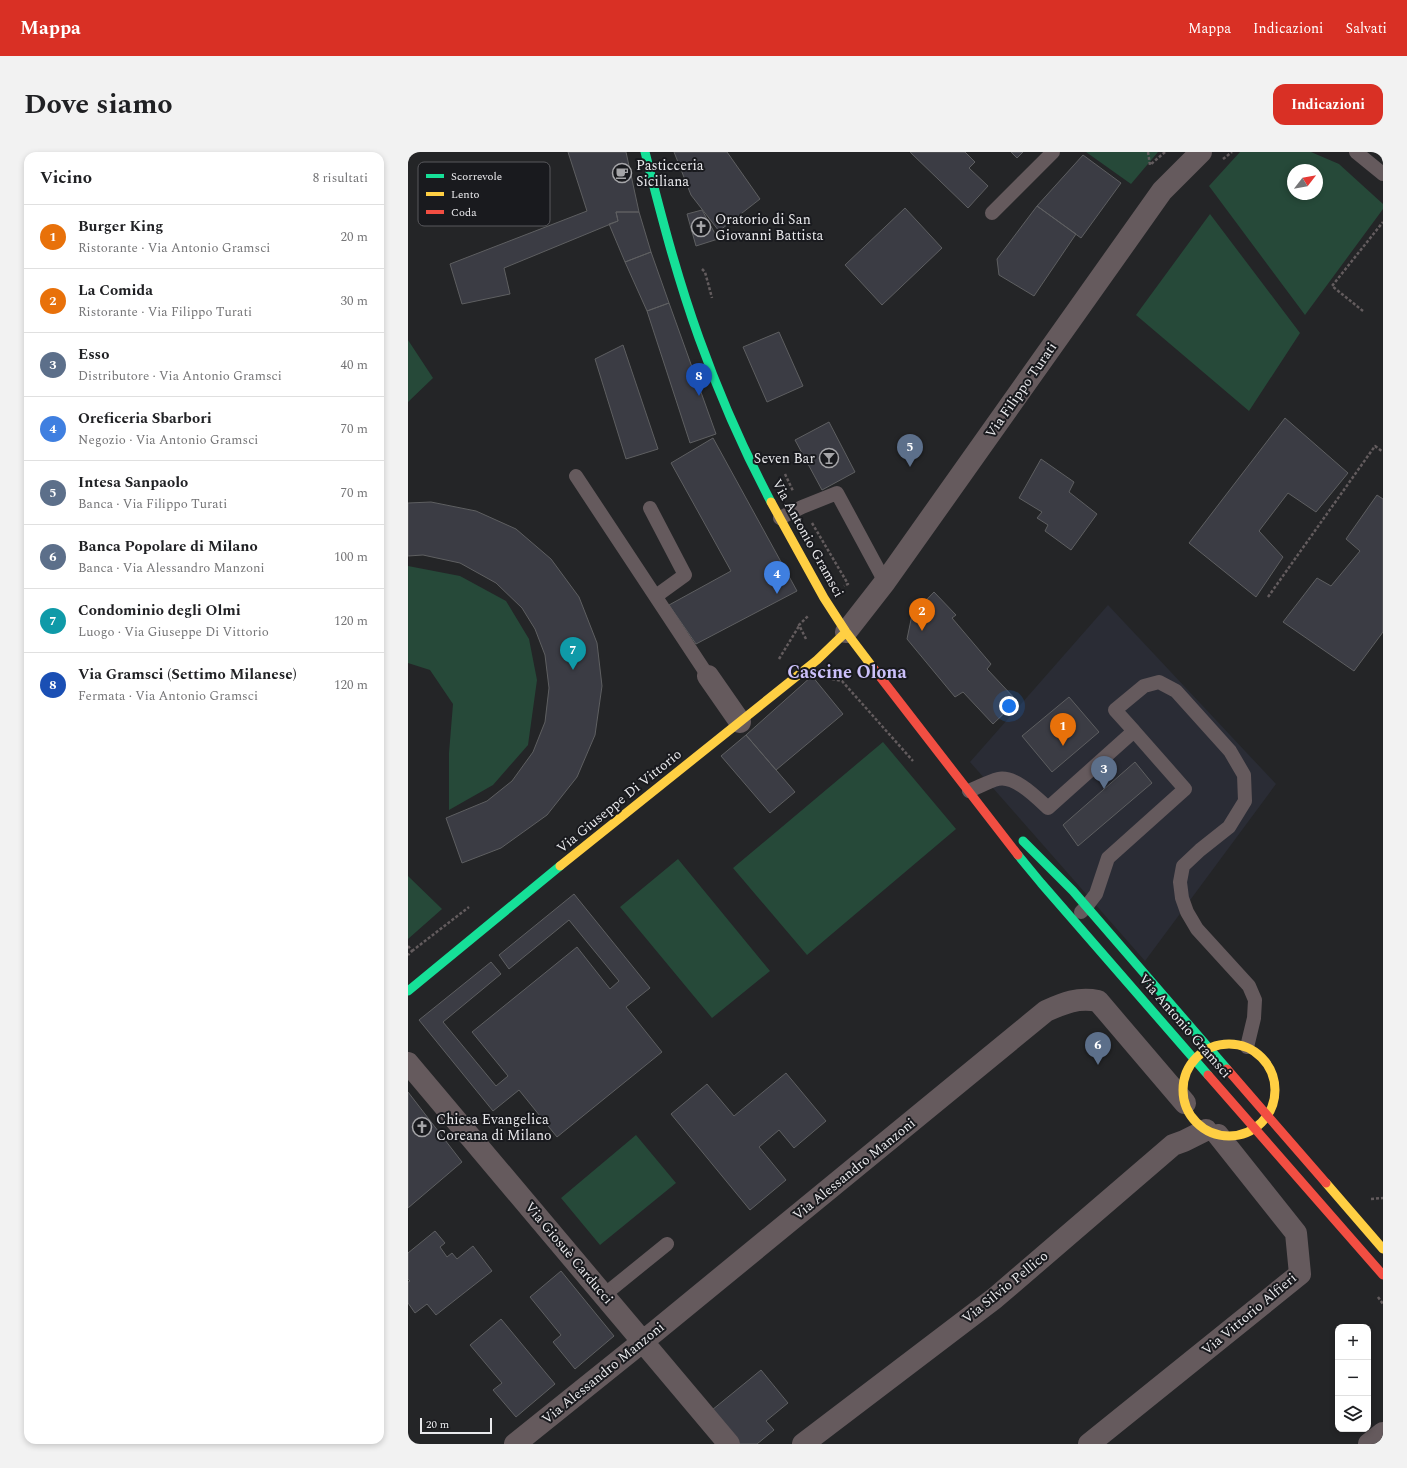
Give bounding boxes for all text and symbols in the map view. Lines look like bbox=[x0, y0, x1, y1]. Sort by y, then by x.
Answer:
text: Mappa bbox=[20, 14, 81, 43]
text: Mappa bbox=[1188, 18, 1231, 39]
text: Indicazioni bbox=[1253, 18, 1323, 39]
text: Salvati bbox=[1345, 18, 1387, 39]
text: Dove siamo bbox=[24, 83, 173, 126]
button: Indicazioni bbox=[1273, 84, 1383, 125]
place label: Pasticceria Siciliana bbox=[636, 155, 704, 192]
legend bbox=[418, 162, 550, 226]
cafe icon: Pasticceria Siciliana bbox=[611, 162, 633, 184]
north arrow bbox=[1287, 164, 1323, 200]
text: Vicino bbox=[40, 165, 92, 191]
text: 8 risultati bbox=[313, 168, 368, 188]
text: Scorrevole bbox=[451, 168, 502, 185]
text: Lento bbox=[451, 186, 480, 203]
text: Coda bbox=[451, 204, 477, 221]
place label: Oratorio di San Giovanni Battista bbox=[715, 209, 824, 246]
text: Burger King bbox=[78, 215, 163, 238]
church icon: Oratorio di San Giovanni Battista bbox=[690, 216, 712, 238]
text: 1 bbox=[49, 227, 57, 247]
text: 20 m bbox=[341, 227, 368, 247]
text: Ristorante · Via Antonio Gramsci bbox=[78, 238, 270, 258]
text: La Comida bbox=[78, 279, 153, 302]
text: 2 bbox=[49, 291, 57, 311]
text: 30 m bbox=[341, 291, 368, 311]
text: Ristorante · Via Filippo Turati bbox=[78, 302, 252, 322]
street label: Via Filippo Turati bbox=[980, 338, 1062, 442]
text: Esso bbox=[78, 343, 109, 366]
text: 3 bbox=[49, 355, 57, 375]
text: 40 m bbox=[341, 355, 368, 375]
pin: 8 bbox=[686, 363, 712, 396]
text: Distributore · Via Antonio Gramsci bbox=[78, 366, 282, 386]
text: Oreficeria Sbarbori bbox=[78, 407, 212, 430]
text: 4 bbox=[49, 419, 57, 439]
text: 70 m bbox=[341, 419, 368, 439]
text: Negozio · Via Antonio Gramsci bbox=[78, 430, 258, 450]
pin: 5 bbox=[897, 434, 923, 467]
bar icon: Seven Bar bbox=[818, 447, 840, 469]
place label: Seven Bar bbox=[754, 448, 815, 469]
text: Intesa Sanpaolo bbox=[78, 471, 188, 494]
street label: Via Antonio Gramsci bbox=[767, 475, 849, 601]
text: 5 bbox=[49, 483, 57, 503]
text: 70 m bbox=[341, 483, 368, 503]
text: Banca · Via Filippo Turati bbox=[78, 494, 227, 514]
text: Banca Popolare di Milano bbox=[78, 535, 258, 558]
text: 6 bbox=[49, 547, 57, 567]
text: 100 m bbox=[334, 547, 368, 567]
text: Banca · Via Alessandro Manzoni bbox=[78, 558, 265, 578]
pin: 4 bbox=[764, 561, 790, 594]
pin: 2 bbox=[909, 598, 935, 631]
text: Condominio degli Olmi bbox=[78, 599, 241, 622]
text: 7 bbox=[49, 611, 57, 631]
text: 120 m bbox=[334, 611, 368, 631]
text: Luogo · Via Giuseppe Di Vittorio bbox=[78, 622, 269, 642]
pin: 7 bbox=[560, 637, 586, 670]
district label: Cascine Olona bbox=[787, 659, 907, 686]
text: Via Gramsci (Settimo Milanese) bbox=[78, 663, 297, 686]
text: 8 bbox=[49, 675, 57, 695]
text: 120 m bbox=[334, 675, 368, 695]
text: Fermata · Via Antonio Gramsci bbox=[78, 686, 258, 706]
your location bbox=[999, 696, 1019, 716]
pin: 1 bbox=[1050, 713, 1076, 746]
street label: Via Giuseppe Di Vittorio bbox=[552, 744, 686, 858]
pin: 3 bbox=[1091, 756, 1117, 789]
street label: Via Antonio Gramsci bbox=[1134, 969, 1236, 1083]
pin: 6 bbox=[1085, 1032, 1111, 1065]
place label: Chiesa Evangelica Coreana di Milano bbox=[436, 1109, 552, 1146]
street label: Via Alessandro Manzoni bbox=[788, 1113, 920, 1225]
church icon: Chiesa Evangelica Coreana di Milano bbox=[411, 1116, 433, 1138]
street label: Via Giosuè Carducci bbox=[520, 1197, 618, 1309]
street label: Via Silvio Pellico bbox=[957, 1246, 1053, 1328]
street label: Via Vittorio Alfieri bbox=[1197, 1268, 1301, 1360]
street label: Via Alessandro Manzoni bbox=[537, 1317, 669, 1429]
map controls bbox=[1335, 1324, 1371, 1432]
button: + bbox=[1335, 1324, 1371, 1360]
button: − bbox=[1335, 1360, 1371, 1396]
button: layers bbox=[1335, 1396, 1371, 1432]
scale bar bbox=[420, 1416, 492, 1435]
text: 20 m bbox=[426, 1416, 449, 1433]

